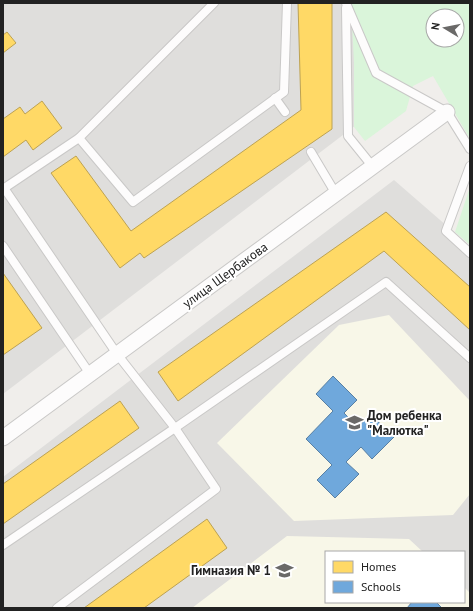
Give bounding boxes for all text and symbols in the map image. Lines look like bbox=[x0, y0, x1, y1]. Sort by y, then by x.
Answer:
north arrow bbox=[425, 8, 465, 48]
text: N bbox=[428, 21, 443, 31]
street label: улица Щербакова bbox=[179, 238, 271, 312]
place label: Дом ребенка "Малютка" bbox=[367, 407, 442, 439]
school or university icon: Дом ребенка "Малютка" bbox=[344, 412, 364, 432]
legend bbox=[325, 551, 465, 603]
text: Homes bbox=[361, 559, 396, 574]
school or university icon: Гимназия № 1 bbox=[274, 560, 294, 580]
place label: Гимназия № 1 bbox=[191, 562, 271, 579]
text: Schools bbox=[361, 579, 401, 594]

